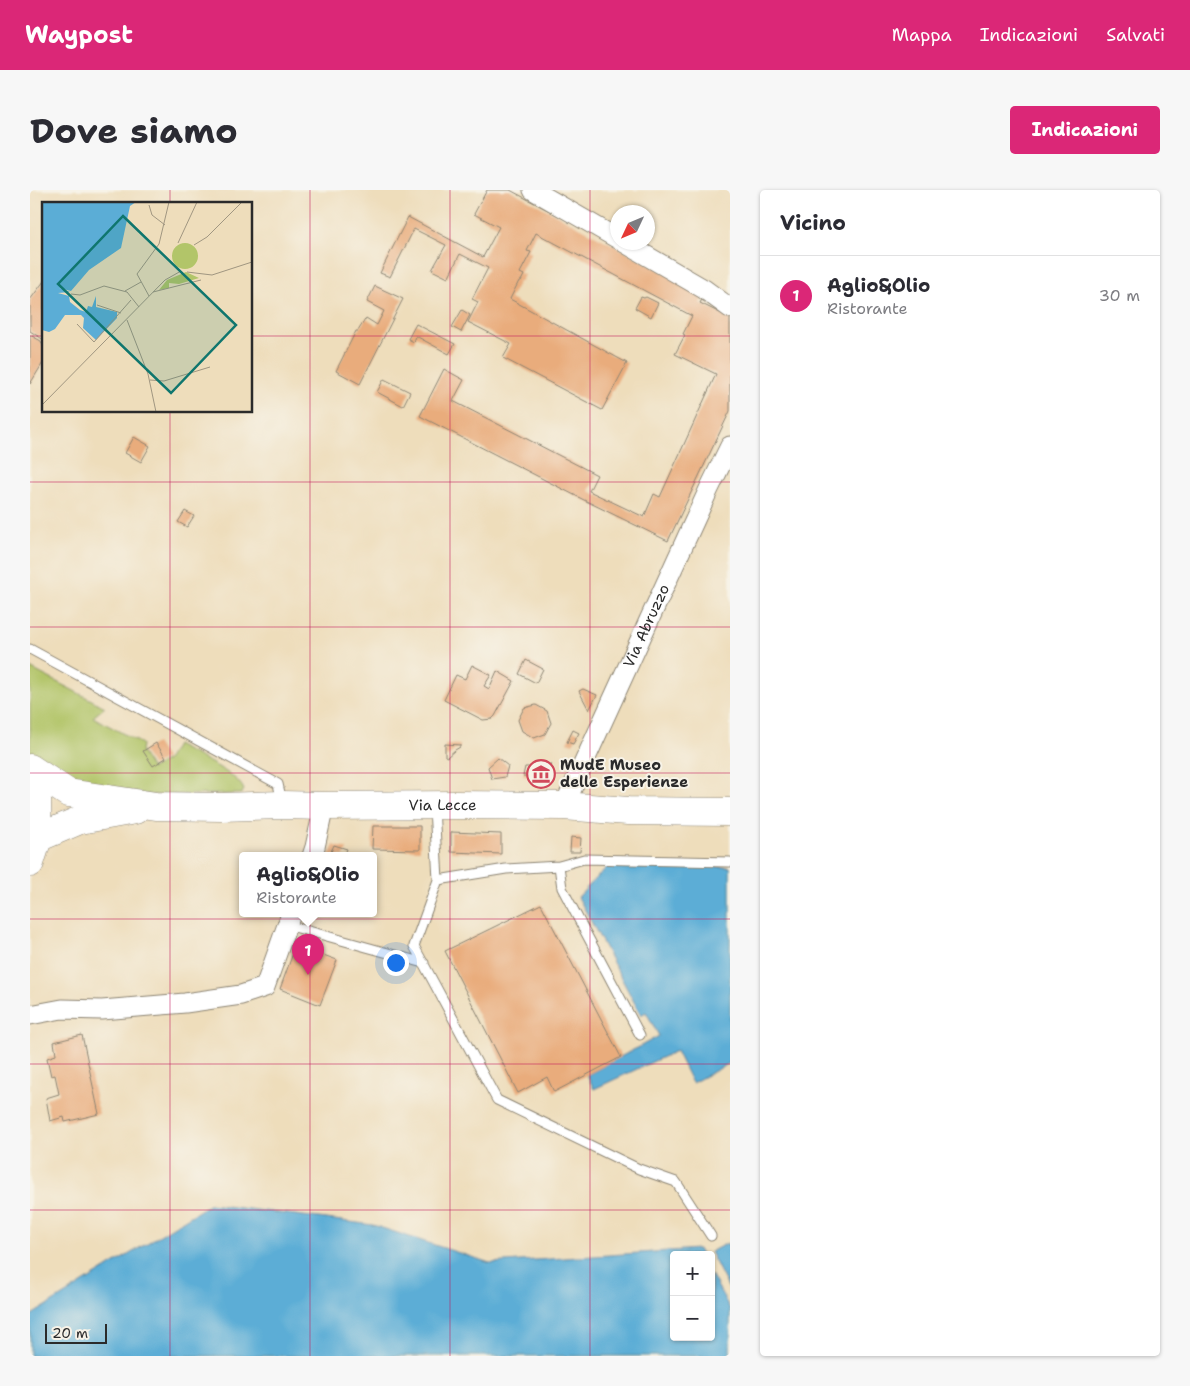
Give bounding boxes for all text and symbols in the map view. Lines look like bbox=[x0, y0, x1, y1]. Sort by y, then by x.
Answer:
text: Waypost bbox=[25, 19, 133, 51]
text: Mappa bbox=[892, 23, 952, 47]
text: Indicazioni bbox=[980, 23, 1078, 47]
text: Salvati bbox=[1106, 23, 1165, 47]
button: Indicazioni bbox=[1010, 106, 1160, 154]
text: Dove siamo bbox=[30, 107, 238, 154]
inset map bbox=[42, 202, 252, 412]
north arrow bbox=[610, 205, 655, 250]
text: Vicino bbox=[780, 209, 846, 237]
text: Aglio&Olio bbox=[827, 273, 930, 298]
text: 1 bbox=[792, 285, 800, 306]
text: 30 m bbox=[1099, 285, 1140, 306]
text: Ristorante bbox=[827, 298, 908, 319]
street label: Via Abruzzo bbox=[619, 581, 674, 671]
place label: MudE Museo delle Esperienze bbox=[560, 755, 688, 792]
museum icon: MudE Museo delle Esperienze bbox=[526, 759, 556, 789]
street label: Via Lecce bbox=[408, 795, 477, 815]
popup bbox=[239, 852, 377, 917]
text: Aglio&Olio bbox=[256, 862, 360, 887]
text: Ristorante bbox=[256, 887, 337, 908]
pin: 1 bbox=[292, 934, 324, 975]
your location bbox=[383, 950, 409, 976]
map controls bbox=[670, 1251, 715, 1341]
button: + bbox=[670, 1251, 715, 1296]
button: − bbox=[670, 1296, 715, 1341]
scale bar bbox=[45, 1321, 108, 1344]
text: 20 m bbox=[52, 1324, 88, 1342]

